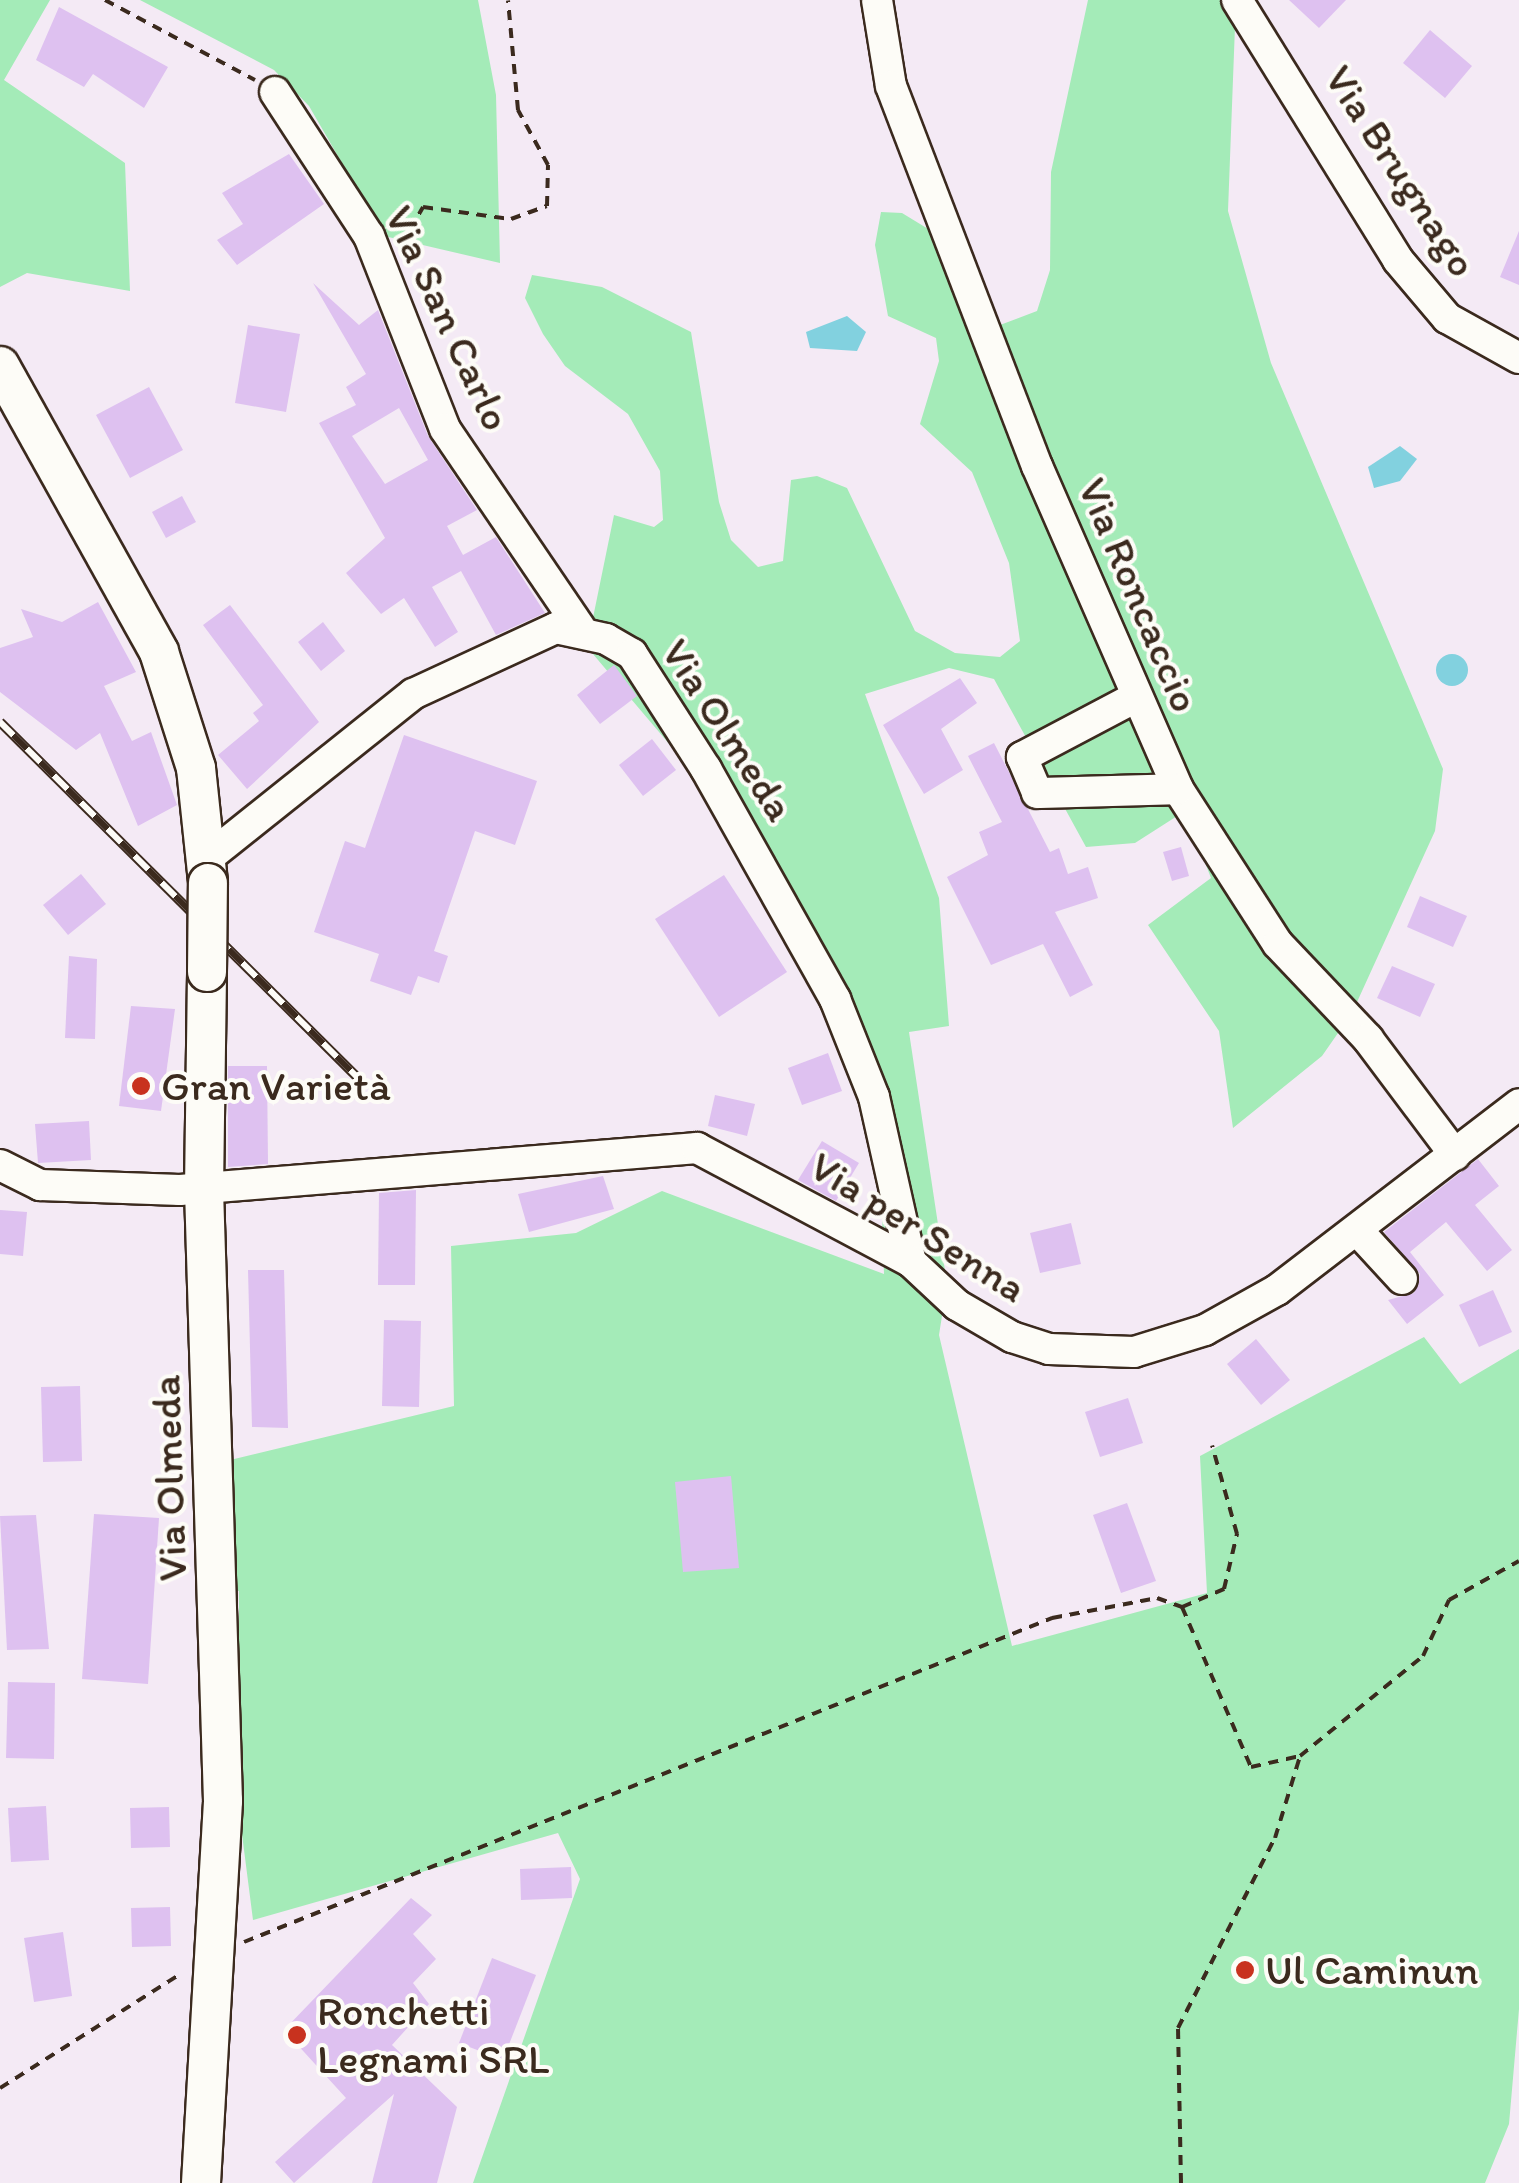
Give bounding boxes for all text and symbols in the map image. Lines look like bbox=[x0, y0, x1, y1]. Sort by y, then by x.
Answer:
street label: Via Brugnago bbox=[1314, 56, 1488, 286]
street label: Via San Carlo bbox=[374, 197, 522, 439]
street label: Via Roncaccio bbox=[1067, 471, 1211, 719]
street label: Via Olmeda bbox=[651, 630, 805, 830]
place label: Gran Varietà bbox=[161, 1061, 391, 1111]
marker: Gran Varietà bbox=[130, 1075, 152, 1097]
street label: Via per Senna bbox=[801, 1141, 1035, 1313]
street label: Via Olmeda bbox=[140, 1375, 198, 1581]
place label: Ul Caminun bbox=[1265, 1945, 1479, 1995]
marker: Ul Caminun bbox=[1234, 1959, 1256, 1981]
place label: Ronchetti Legnami SRL bbox=[317, 1986, 549, 2084]
marker: Ronchetti Legnami SRL bbox=[286, 2024, 308, 2046]

